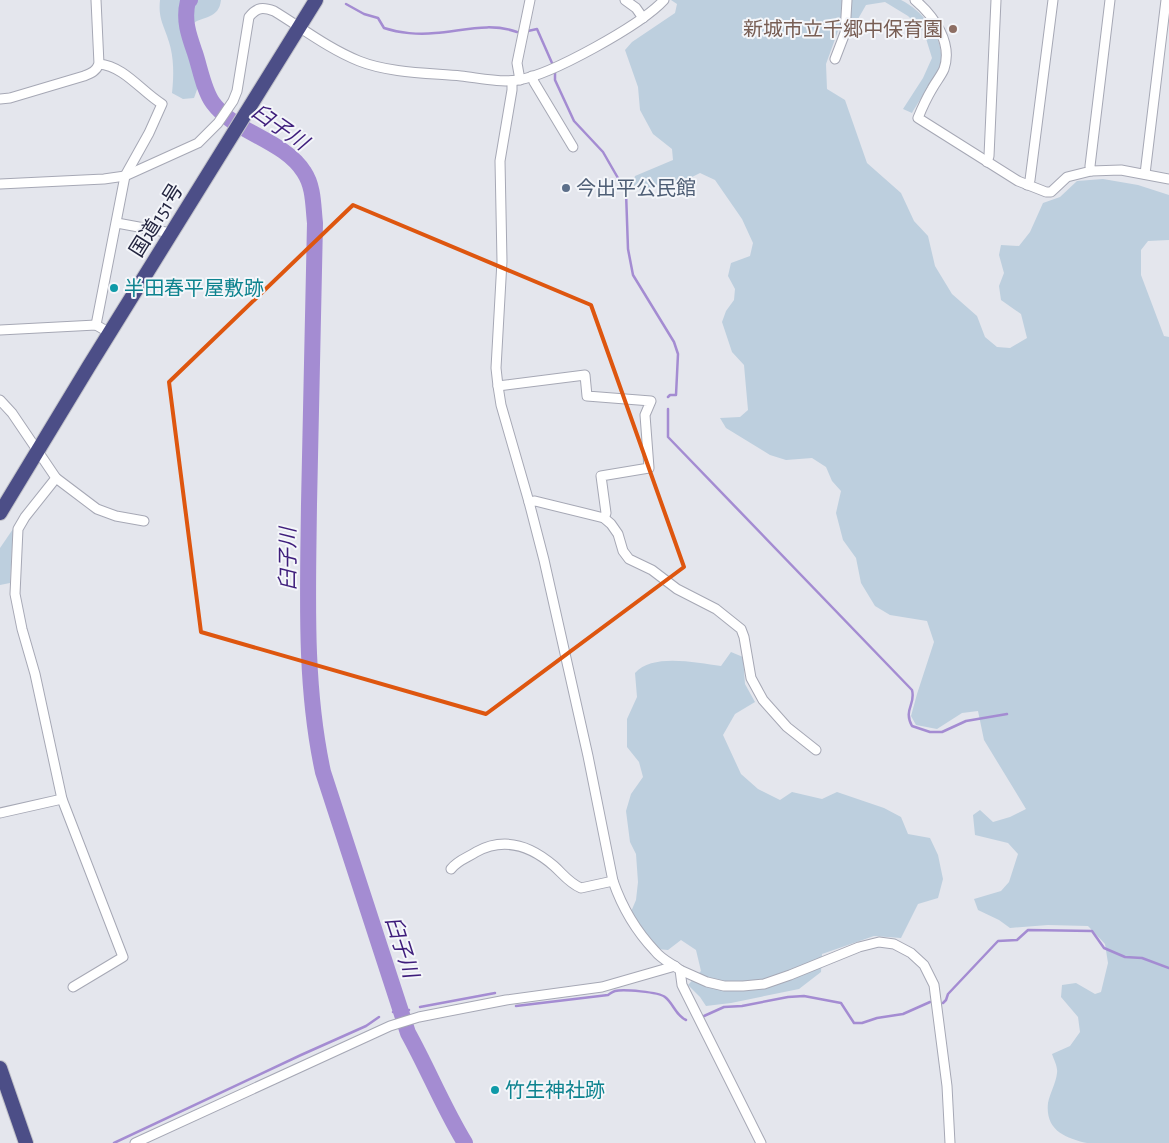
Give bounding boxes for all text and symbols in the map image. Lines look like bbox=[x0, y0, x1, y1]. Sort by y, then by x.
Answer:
place label: 新城市立千郷中保育園 bbox=[743, 18, 943, 40]
marker: 新城市立千郷中保育園 bbox=[947, 23, 959, 35]
water label: 臼子川 bbox=[248, 100, 314, 155]
place label: 今出平公民館 bbox=[576, 178, 696, 199]
street label: 国道151号 bbox=[126, 180, 187, 261]
marker: 今出平公民館 bbox=[560, 182, 572, 194]
place label: 半田春平屋敷跡 bbox=[124, 278, 264, 299]
marker: 半田春平屋敷跡 bbox=[108, 282, 120, 294]
water label: 臼子川 bbox=[277, 526, 299, 591]
water label: 臼子川 bbox=[382, 914, 423, 982]
place label: 竹生神社跡 bbox=[505, 1080, 605, 1101]
marker: 竹生神社跡 bbox=[489, 1084, 501, 1096]

